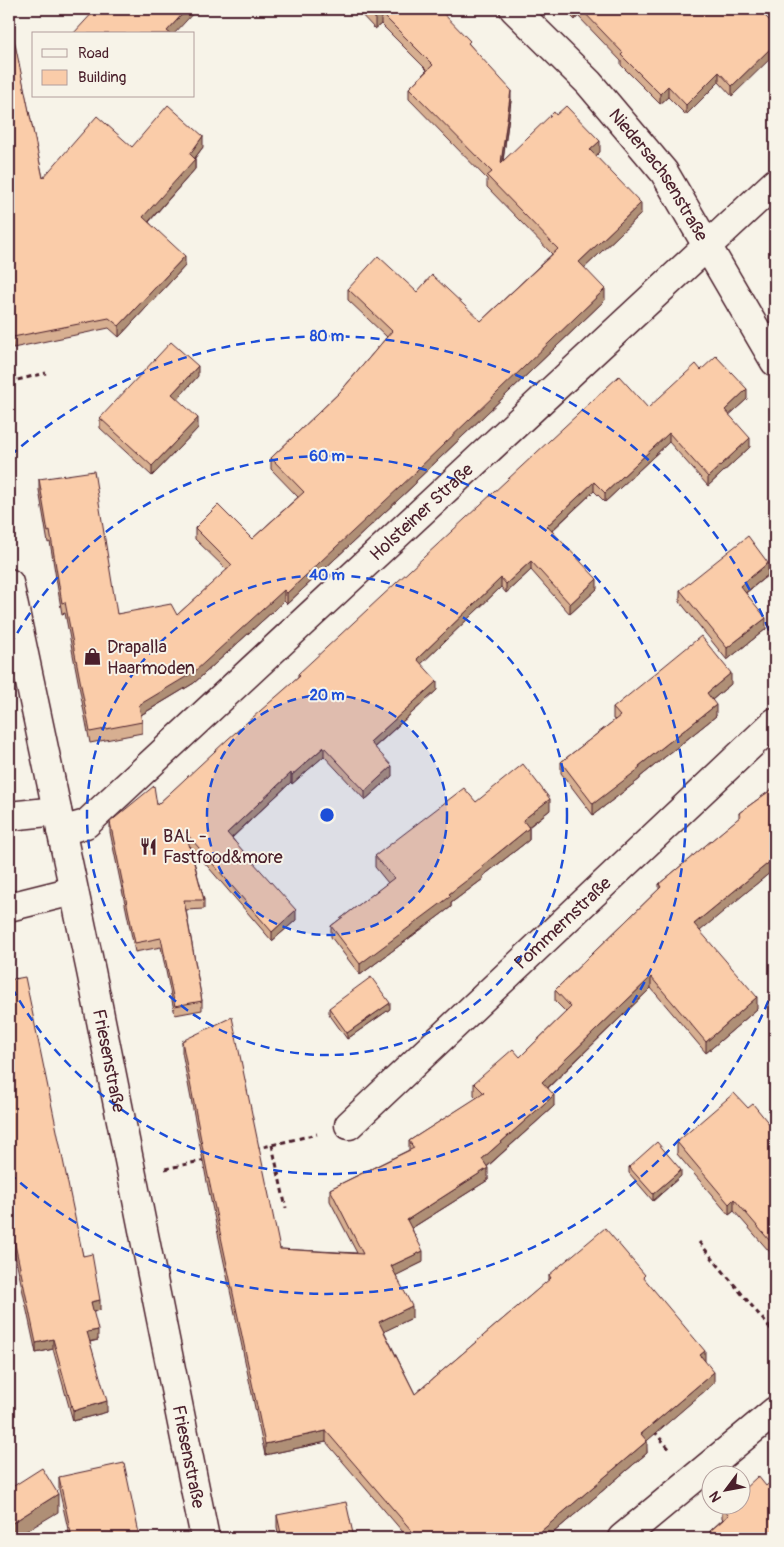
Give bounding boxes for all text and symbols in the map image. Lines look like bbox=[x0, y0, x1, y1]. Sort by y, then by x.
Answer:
legend bbox=[32, 32, 195, 98]
text: Road bbox=[78, 44, 109, 63]
text: Building bbox=[78, 68, 126, 87]
street label: Niedersachsenstraße bbox=[603, 104, 713, 246]
text: 80 m bbox=[310, 327, 344, 346]
text: 60 m bbox=[309, 447, 345, 466]
street label: Holsteiner Straße bbox=[365, 458, 478, 566]
text: 40 m bbox=[309, 566, 345, 585]
place label: Drapalla Haarmoden bbox=[107, 636, 195, 680]
shop icon: Drapalla Haarmoden bbox=[83, 647, 103, 667]
text: 20 m bbox=[309, 686, 345, 705]
centre of rings bbox=[318, 806, 336, 824]
place label: BAL - Fastfood&more bbox=[163, 825, 283, 869]
restaurant icon: BAL - Fastfood&more bbox=[139, 836, 159, 856]
street label: Pommernstraße bbox=[510, 872, 616, 975]
street label: Friesenstraße bbox=[87, 1007, 130, 1114]
street label: Friesenstraße bbox=[167, 1403, 210, 1510]
north arrow bbox=[702, 1464, 752, 1514]
text: N bbox=[706, 1488, 725, 1505]

